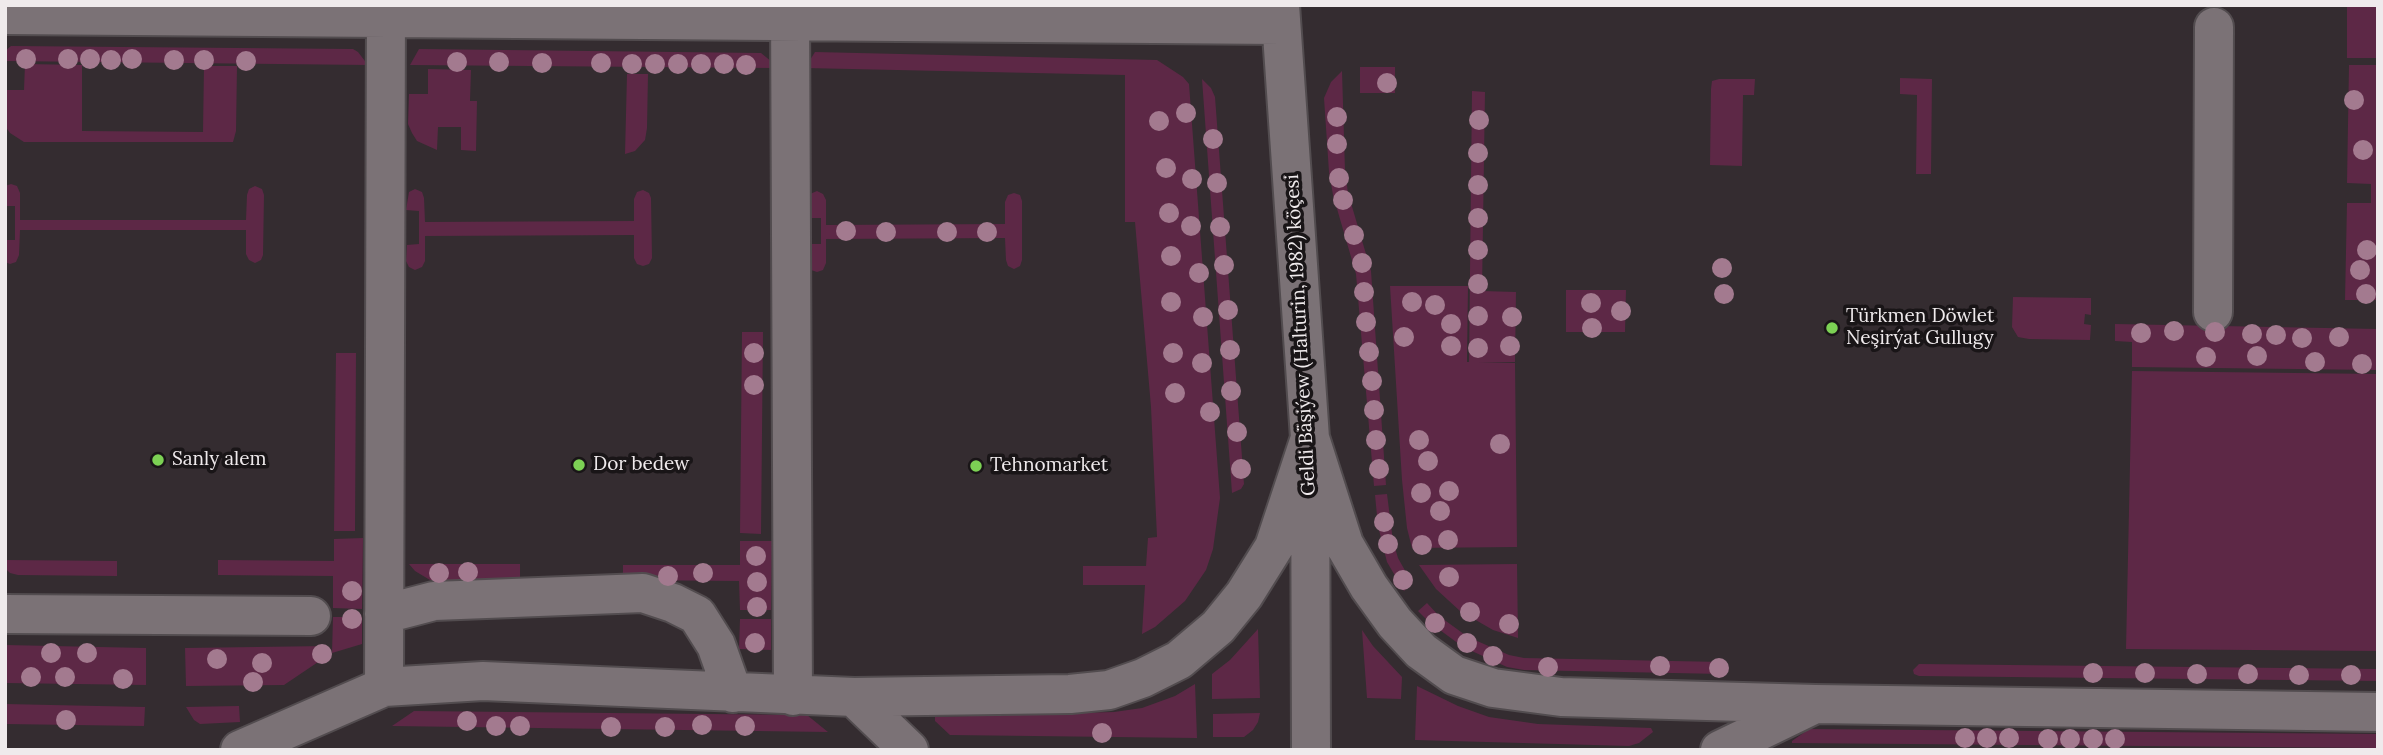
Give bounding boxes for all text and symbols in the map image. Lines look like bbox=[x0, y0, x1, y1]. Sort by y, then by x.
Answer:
street label: Geldi Bäşiýew (Halturin, 1982) köçesi bbox=[1281, 174, 1321, 496]
place label: Türkmen Döwlet Neşirýat Gullugy bbox=[1846, 306, 1994, 350]
marker: Türkmen Döwlet Neşirýat Gullugy bbox=[1824, 320, 1840, 336]
place label: Sanly alem bbox=[172, 449, 266, 471]
marker: Sanly alem bbox=[150, 452, 166, 468]
place label: Dor bedew bbox=[593, 454, 690, 476]
place label: Tehnomarket bbox=[990, 455, 1108, 477]
marker: Dor bedew bbox=[571, 457, 587, 473]
marker: Tehnomarket bbox=[968, 458, 984, 474]

